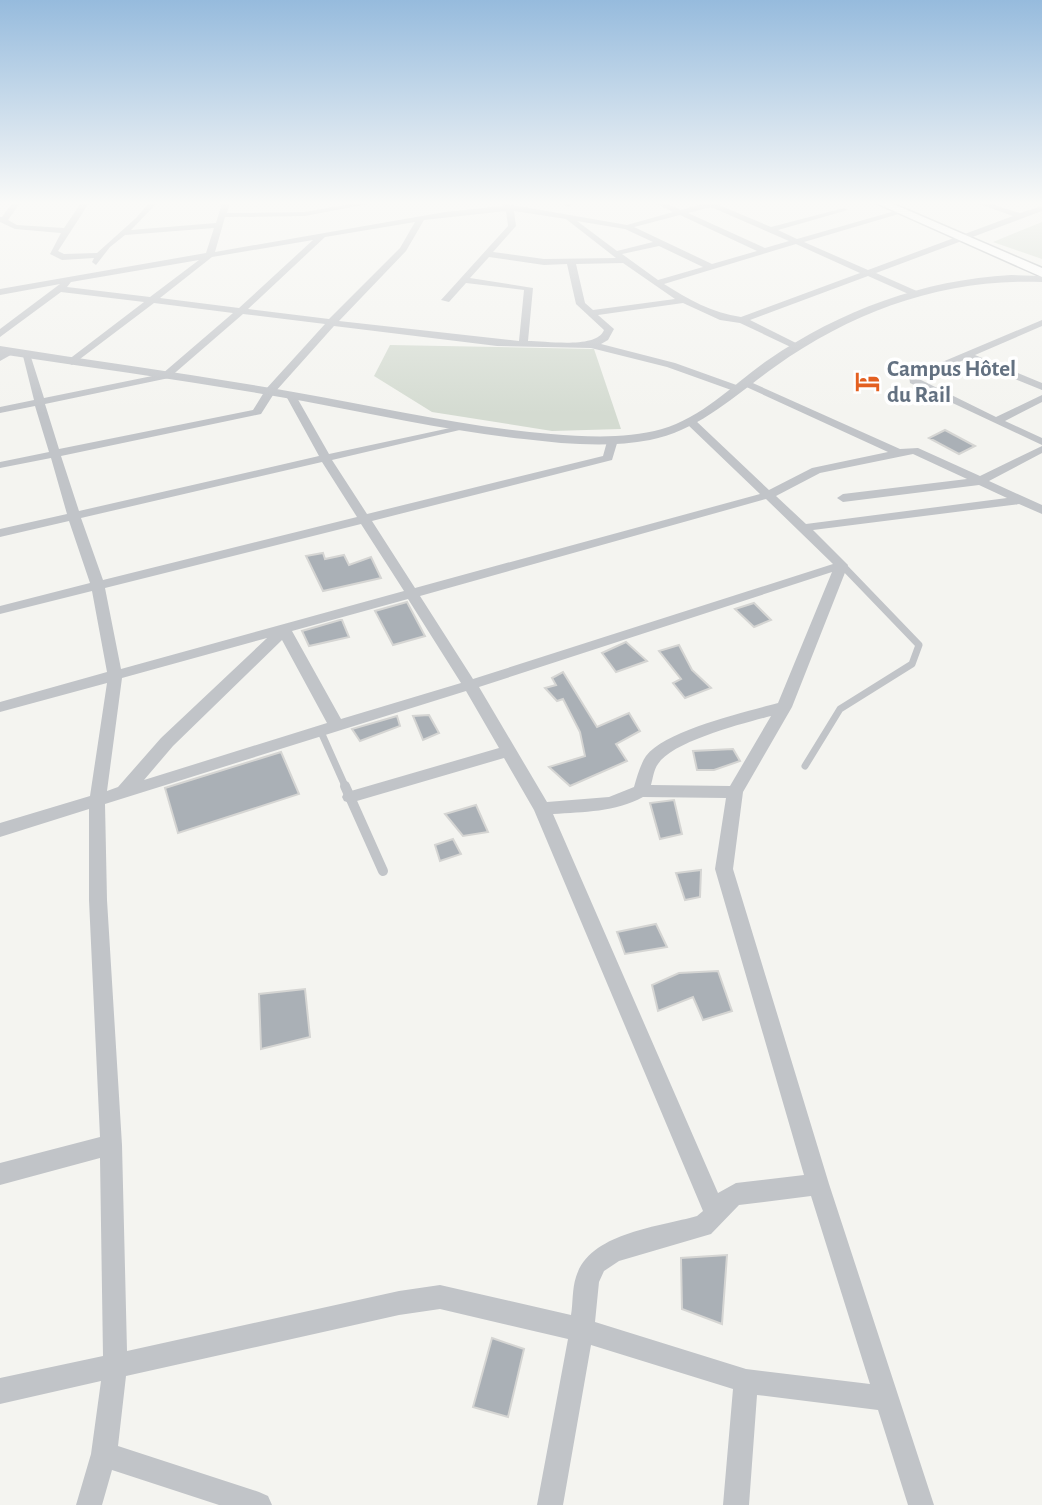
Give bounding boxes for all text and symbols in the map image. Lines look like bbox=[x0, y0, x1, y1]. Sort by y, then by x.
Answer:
place label: Campus Hôtel du Rail bbox=[887, 358, 1016, 407]
hotel icon: Campus Hôtel du Rail bbox=[853, 368, 881, 396]

